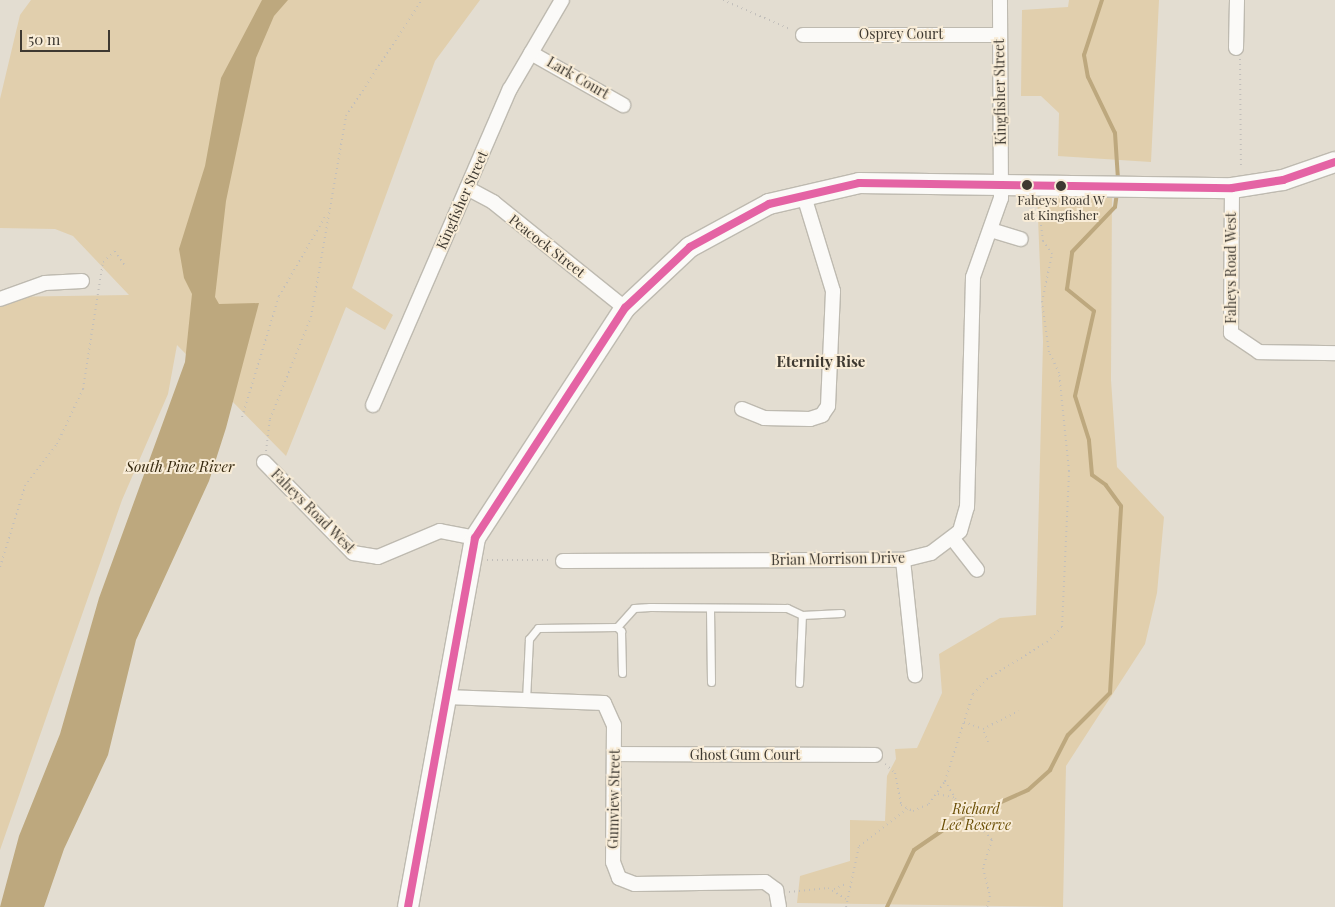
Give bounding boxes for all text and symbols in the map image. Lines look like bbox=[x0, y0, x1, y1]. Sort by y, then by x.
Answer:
scale bar bbox=[22, 20, 112, 52]
street label: Osprey Court bbox=[859, 26, 943, 42]
text: 50 m bbox=[28, 29, 60, 49]
street label: Kingfisher Street bbox=[991, 39, 1009, 145]
street label: Lark Court bbox=[544, 53, 612, 103]
street label: Kingfisher Street bbox=[433, 148, 491, 252]
unlabelled marker bbox=[1022, 180, 1032, 190]
marker: Faheys Road W at Kingfisher bbox=[1056, 181, 1066, 191]
place label: Faheys Road W at Kingfisher bbox=[1017, 193, 1105, 224]
street label: Peacock Street bbox=[506, 211, 588, 281]
street label: Faheys Road West bbox=[1223, 212, 1239, 324]
district label: Eternity Rise bbox=[776, 353, 866, 371]
water label: South Pine River bbox=[126, 458, 234, 476]
street label: Faheys Road West bbox=[267, 465, 359, 557]
street label: Brian Morrison Drive bbox=[771, 549, 905, 569]
street label: Ghost Gum Court bbox=[690, 747, 800, 763]
street label: Gumview Street bbox=[605, 749, 623, 849]
park label: Richard Lee Reserve bbox=[941, 801, 1011, 834]

